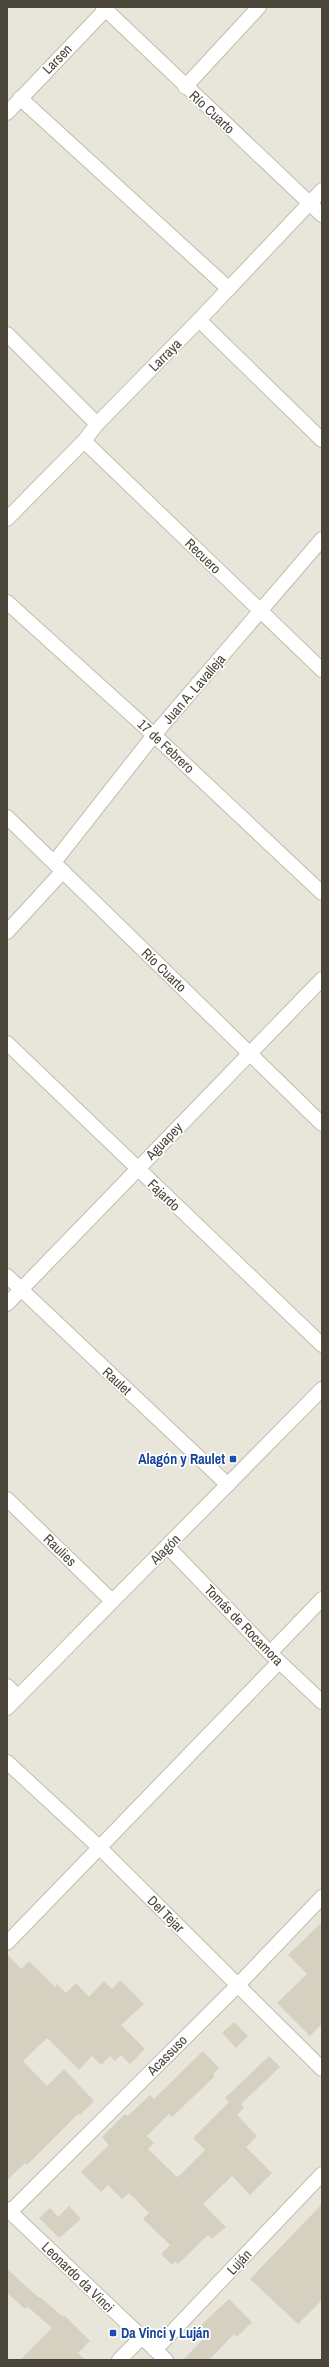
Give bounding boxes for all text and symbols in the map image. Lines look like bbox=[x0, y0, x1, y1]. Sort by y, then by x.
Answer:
street label: Larsen bbox=[38, 40, 76, 78]
street label: Río Cuarto bbox=[186, 86, 238, 138]
street label: Larraya bbox=[145, 334, 186, 375]
street label: Recuero bbox=[181, 534, 225, 578]
street label: Juan A. Lavalleja bbox=[159, 650, 230, 728]
street label: 17 de Febrero bbox=[134, 715, 198, 777]
street label: Río Cuarto bbox=[138, 944, 190, 996]
street label: Aguapey bbox=[141, 1118, 186, 1164]
street label: Fajardo bbox=[144, 1175, 184, 1215]
street label: Raulet bbox=[99, 1363, 135, 1399]
place label: Alagón y Raulet bbox=[138, 1450, 225, 1468]
marker: Alagón y Raulet bbox=[228, 1454, 238, 1464]
street label: Raulies bbox=[40, 1530, 80, 1570]
street label: Alagón bbox=[145, 1530, 184, 1569]
street label: Tomás de Rocamora bbox=[201, 1581, 288, 1670]
street label: Del Tejar bbox=[144, 1892, 188, 1936]
street label: Acassuso bbox=[142, 2031, 191, 2080]
street label: Leonardo da Vinci bbox=[38, 2238, 118, 2316]
street label: Luján bbox=[223, 2246, 255, 2278]
place label: Da Vinci y Luján bbox=[121, 2324, 210, 2342]
marker: Da Vinci y Luján bbox=[108, 2328, 118, 2338]

